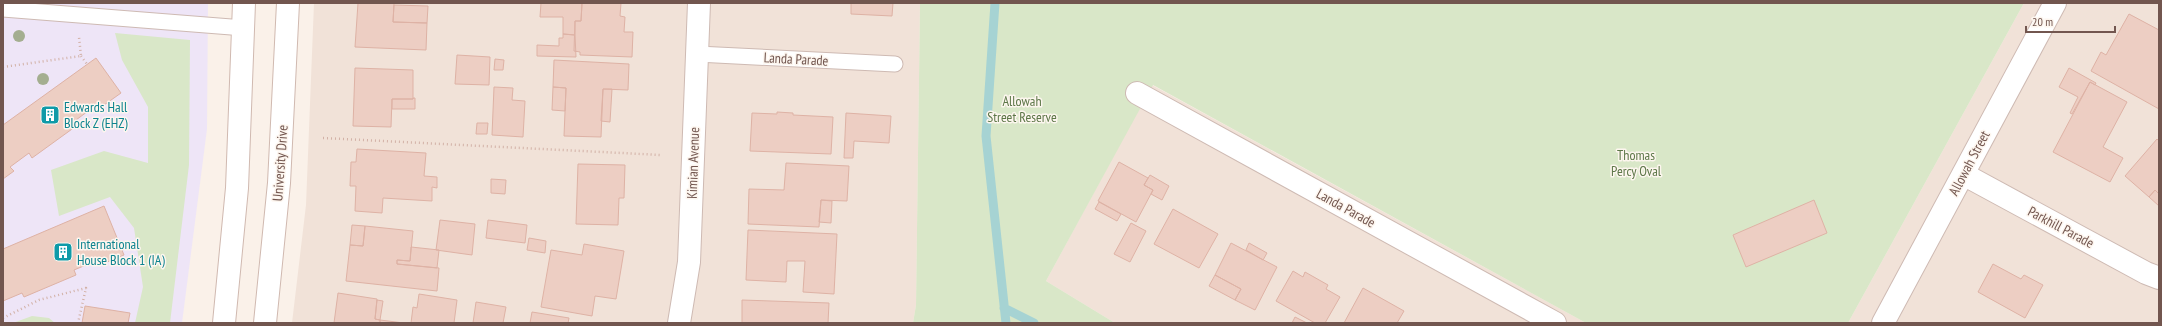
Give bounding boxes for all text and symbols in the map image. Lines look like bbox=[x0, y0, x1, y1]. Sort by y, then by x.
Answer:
scale bar bbox=[2026, 8, 2115, 34]
text: 20 m bbox=[2032, 14, 2053, 29]
street label: Landa Parade bbox=[763, 48, 829, 70]
park label: Allowah Street Reserve bbox=[987, 92, 1057, 126]
place label: Edwards Hall Block Z (EHZ) bbox=[64, 98, 128, 132]
building icon: Edwards Hall Block Z (EHZ) bbox=[39, 104, 61, 126]
street label: University Drive bbox=[268, 124, 292, 202]
street label: Kimian Avenue bbox=[683, 127, 703, 199]
street label: Allowah Street bbox=[1944, 127, 1994, 199]
park label: Thomas Percy Oval bbox=[1611, 146, 1662, 180]
street label: Landa Parade bbox=[1313, 184, 1379, 232]
street label: Parkhill Parade bbox=[2025, 202, 2097, 252]
place label: International House Block 1 (IA) bbox=[77, 235, 165, 269]
building icon: International House Block 1 (IA) bbox=[52, 241, 74, 263]

